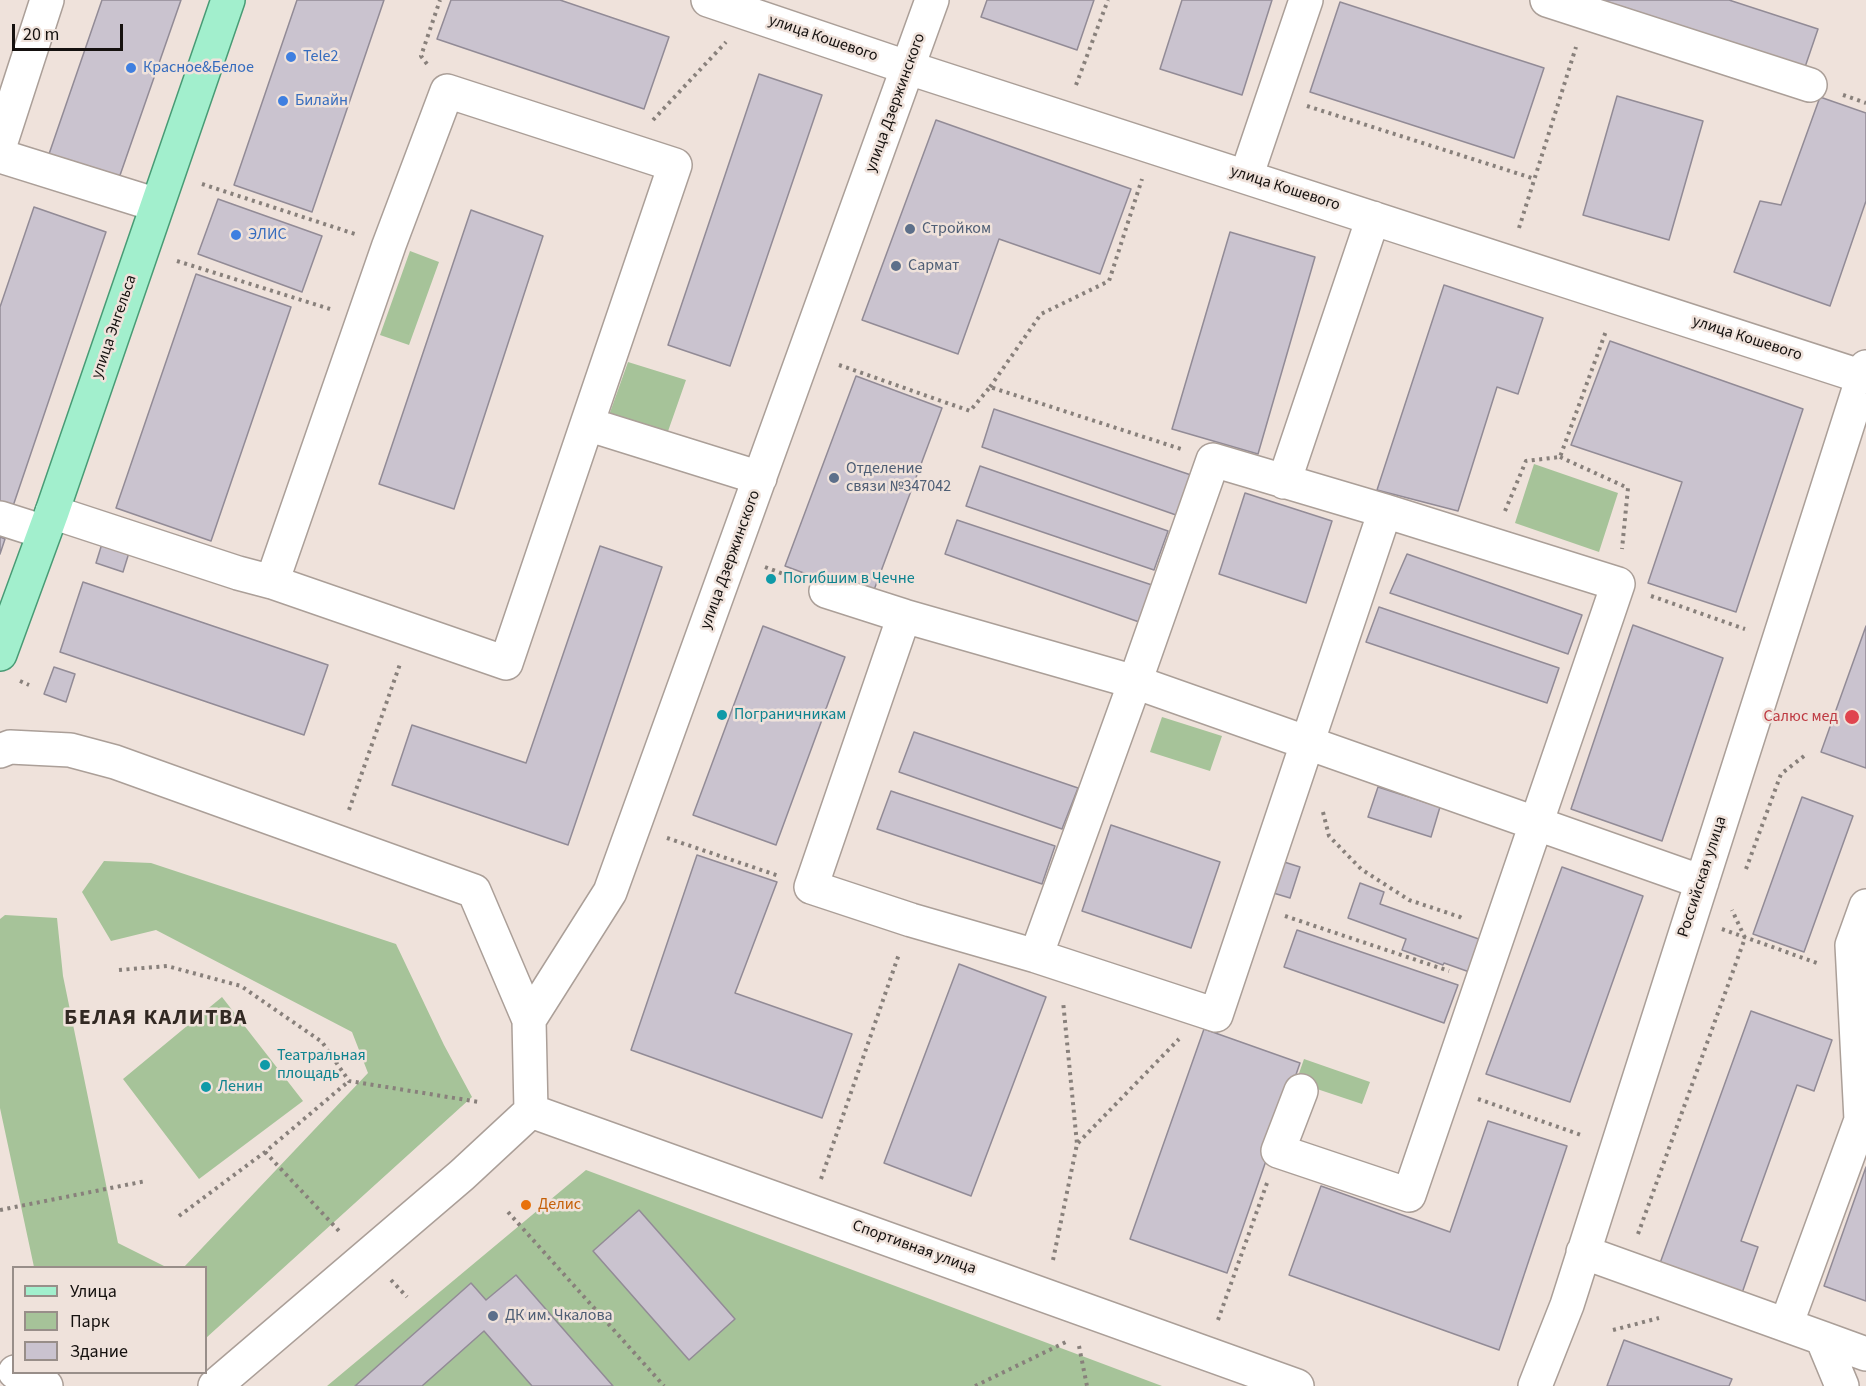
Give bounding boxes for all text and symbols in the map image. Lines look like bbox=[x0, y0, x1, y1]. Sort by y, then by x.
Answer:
street label: улица Кошевого bbox=[766, 11, 880, 67]
scale bar bbox=[15, 12, 126, 50]
text: 20 m bbox=[23, 22, 59, 47]
street label: улица Дзержинского bbox=[862, 31, 930, 175]
place label: Tele2 bbox=[303, 47, 338, 67]
marker: Tele2 bbox=[284, 50, 298, 64]
place label: Красное&Белое bbox=[143, 58, 254, 78]
marker: Красное&Белое bbox=[124, 61, 138, 75]
place label: Билайн bbox=[295, 91, 348, 111]
marker: Билайн bbox=[276, 94, 290, 108]
street label: улица Кошевого bbox=[1228, 162, 1342, 216]
place label: Стройком bbox=[922, 219, 991, 239]
marker: Стройком bbox=[903, 222, 917, 236]
place label: ЭЛИС bbox=[248, 225, 287, 245]
marker: ЭЛИС bbox=[229, 228, 243, 242]
place label: Сармат bbox=[908, 256, 959, 276]
marker: Сармат bbox=[889, 259, 903, 273]
street label: улица Энгельса bbox=[88, 273, 142, 381]
street label: улица Кошевого bbox=[1690, 312, 1804, 366]
place label: Отделение связи №347042 bbox=[846, 459, 951, 497]
marker: Отделение связи №347042 bbox=[827, 471, 841, 485]
street label: улица Дзержинского bbox=[697, 488, 765, 632]
place label: Погибшим в Чечне bbox=[783, 569, 915, 589]
marker: Погибшим в Чечне bbox=[764, 572, 778, 586]
place label: Пограничникам bbox=[734, 705, 846, 725]
place label: Салюc мед bbox=[1763, 707, 1838, 727]
marker: Пограничникам bbox=[715, 708, 729, 722]
marker: Салюc мед bbox=[1843, 708, 1861, 726]
street label: Российская улица bbox=[1674, 814, 1732, 940]
district label: БЕЛАЯ КАЛИТВА bbox=[64, 1006, 248, 1032]
place label: Театральная площадь bbox=[277, 1046, 366, 1084]
marker: Театральная площадь bbox=[258, 1058, 272, 1072]
place label: Ленин bbox=[218, 1077, 263, 1097]
marker: Ленин bbox=[199, 1080, 213, 1094]
place label: Делис bbox=[538, 1195, 581, 1215]
marker: Делис bbox=[519, 1198, 533, 1212]
street label: Спортивная улица bbox=[850, 1217, 978, 1279]
legend bbox=[12, 1266, 207, 1374]
text: Улица bbox=[70, 1279, 117, 1304]
place label: ДК им. Чкалова bbox=[505, 1306, 613, 1326]
text: Парк bbox=[70, 1309, 110, 1334]
marker: ДК им. Чкалова bbox=[486, 1309, 500, 1323]
text: Здание bbox=[70, 1339, 128, 1364]

